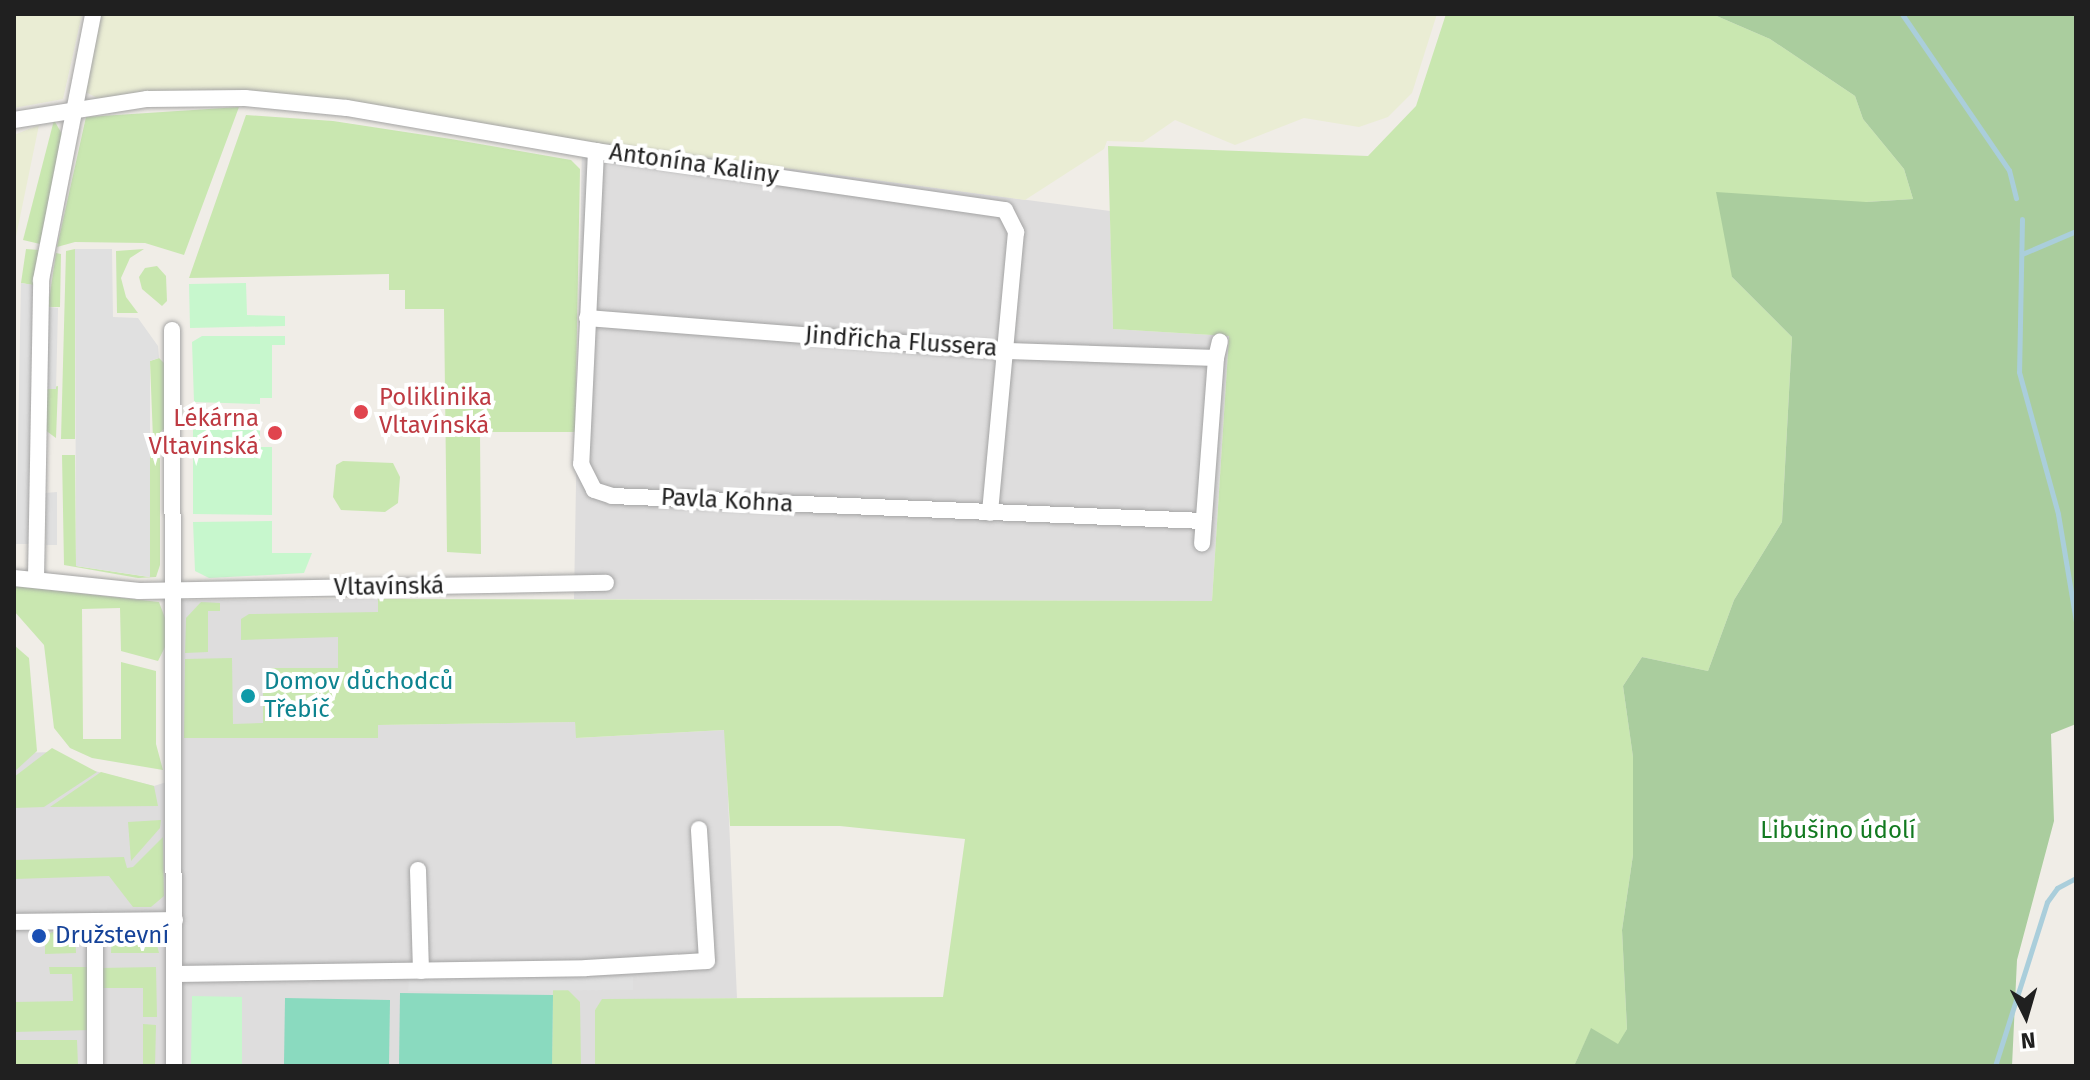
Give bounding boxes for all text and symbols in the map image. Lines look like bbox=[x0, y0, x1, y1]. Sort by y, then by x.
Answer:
street label: Antonína Kaliny bbox=[607, 138, 781, 190]
street label: Jindřicha Flussera bbox=[804, 321, 998, 363]
place label: Poliklinika Vltavínská bbox=[379, 384, 492, 440]
marker: Poliklinika Vltavínská bbox=[350, 401, 372, 423]
place label: Lékárna Vltavínská bbox=[149, 405, 259, 461]
marker: Lékárna Vltavínská bbox=[266, 424, 284, 442]
street label: Pavla Kohna bbox=[660, 483, 794, 519]
street label: Vltavínská bbox=[334, 572, 444, 602]
place label: Domov důchodců Třebíč bbox=[264, 668, 454, 724]
marker: Domov důchodců Třebíč bbox=[239, 687, 257, 705]
park label: Libušino údolí bbox=[1760, 817, 1916, 845]
place label: Družstevní bbox=[55, 922, 169, 950]
marker: Družstevní bbox=[30, 927, 48, 945]
north arrow bbox=[1986, 976, 2066, 1056]
text: N bbox=[2020, 1026, 2037, 1054]

